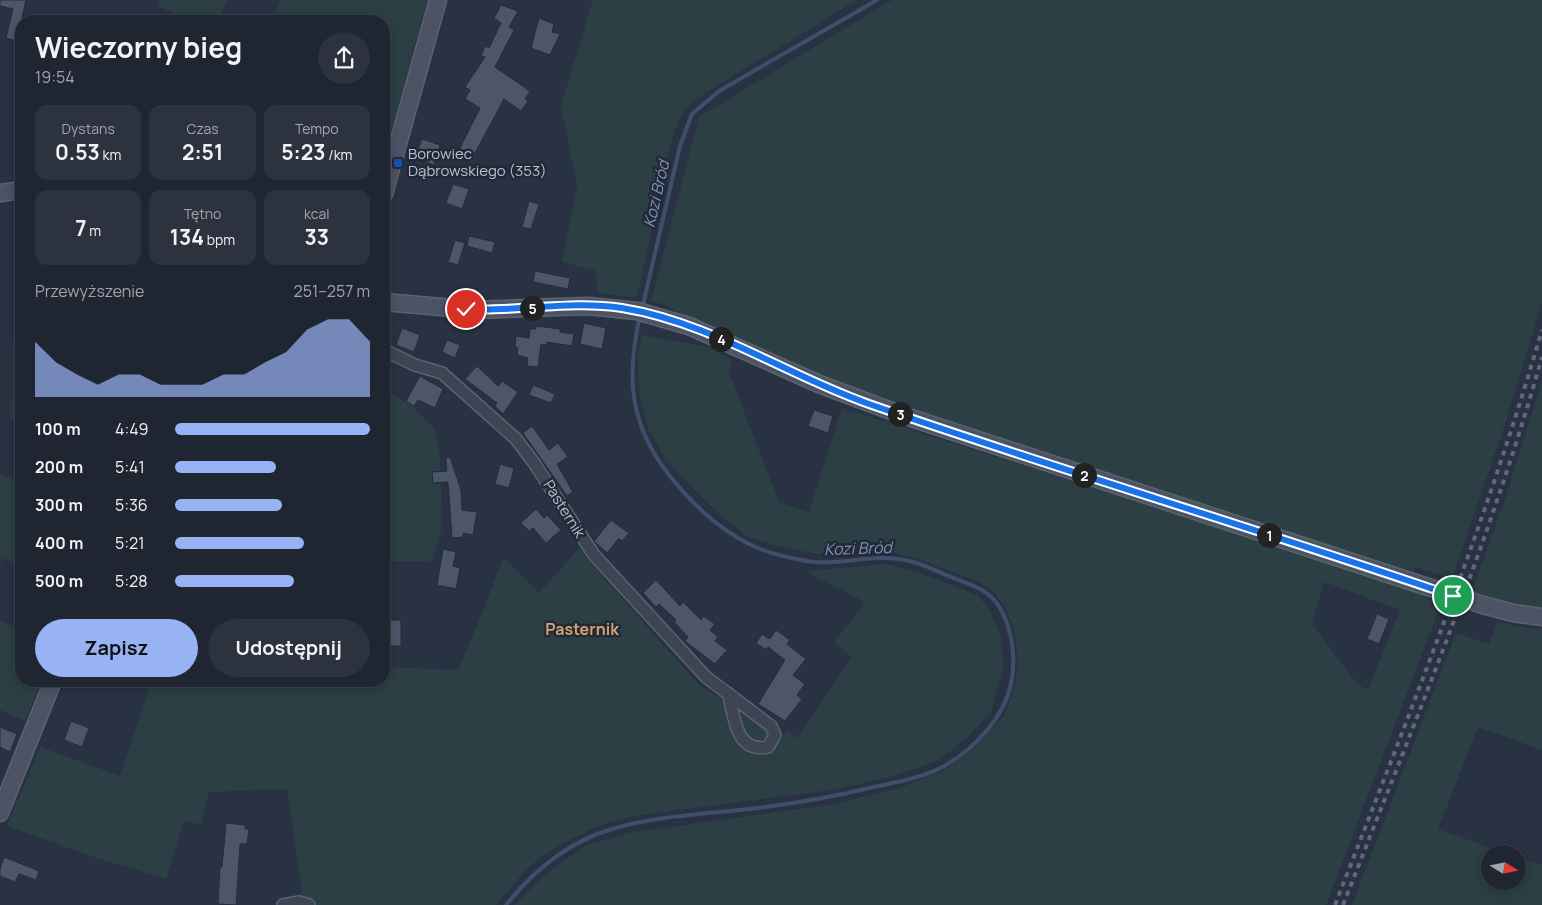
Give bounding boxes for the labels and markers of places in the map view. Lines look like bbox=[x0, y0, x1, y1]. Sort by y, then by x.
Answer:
place label: Borowiec Dąbrowskiego (353) bbox=[408, 143, 547, 181]
marker: Borowiec Dąbrowskiego (353) bbox=[392, 157, 404, 169]
pin bbox=[445, 288, 487, 330]
pin: 5 bbox=[520, 296, 544, 320]
pin: 4 bbox=[708, 326, 734, 352]
pin: 3 bbox=[888, 402, 912, 426]
pin: 2 bbox=[1072, 462, 1096, 488]
pin: 1 bbox=[1256, 522, 1282, 548]
pin bbox=[1432, 575, 1474, 617]

